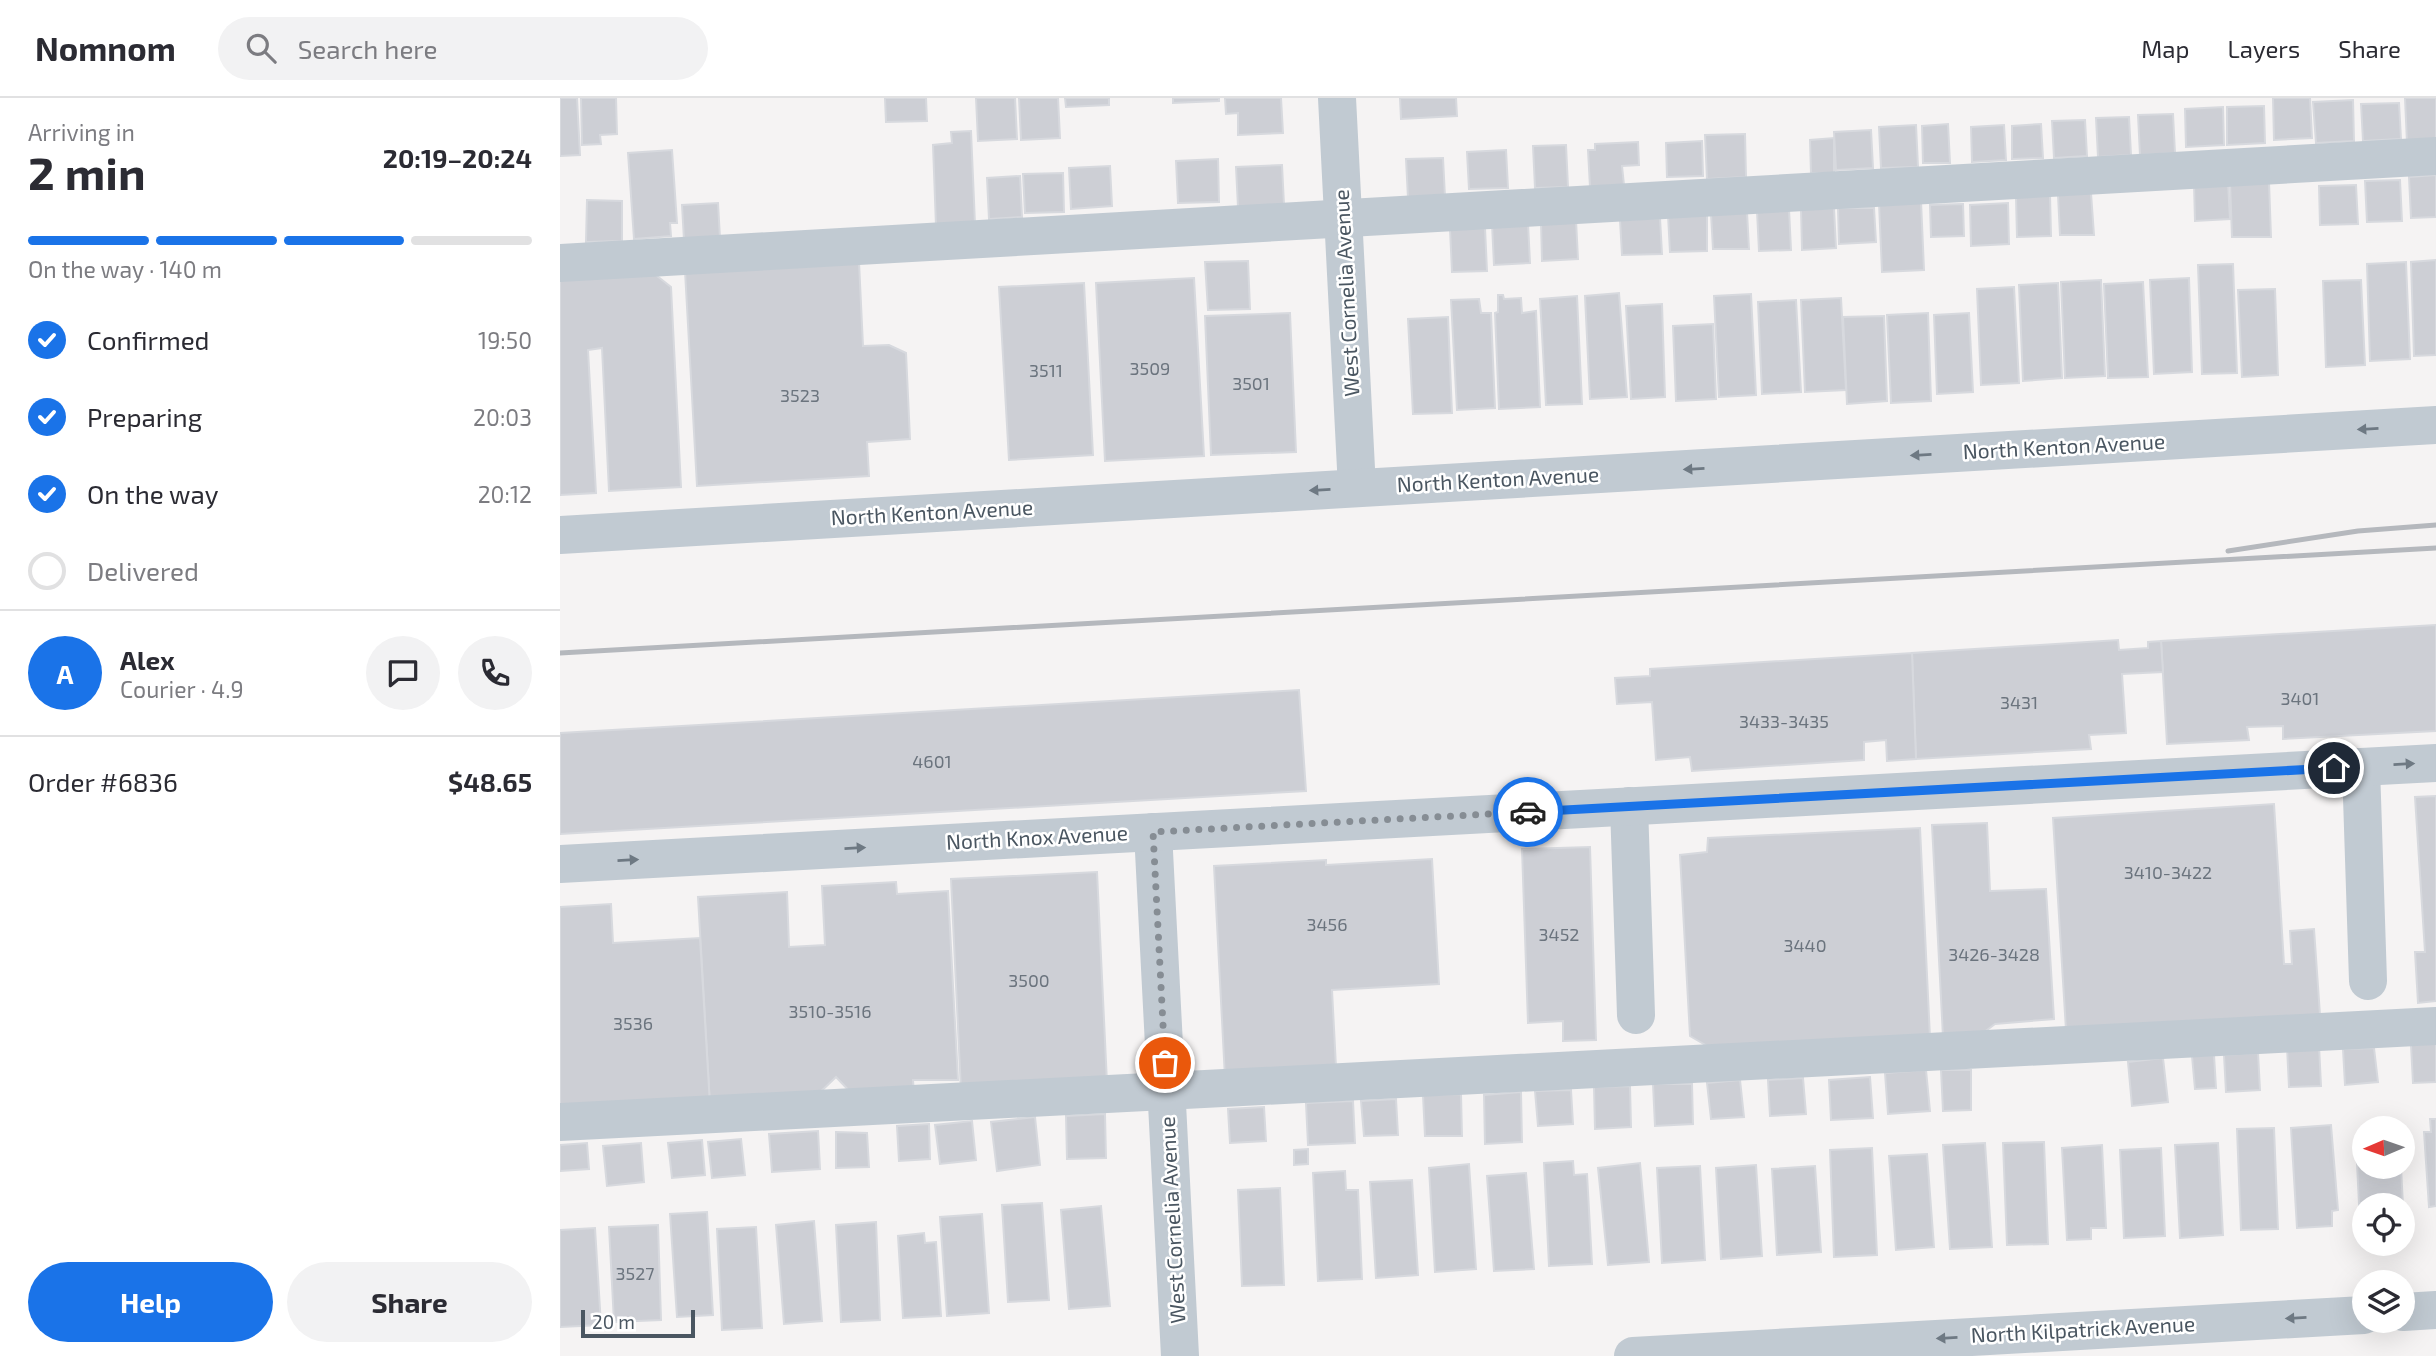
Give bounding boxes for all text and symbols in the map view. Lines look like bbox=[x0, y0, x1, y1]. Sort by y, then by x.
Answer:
search box bbox=[218, 17, 708, 80]
text: Nomnom bbox=[35, 28, 176, 68]
icon: search bbox=[242, 29, 280, 67]
text: Search here bbox=[298, 33, 437, 64]
text: Map bbox=[2141, 34, 2189, 63]
text: Layers bbox=[2227, 34, 2300, 63]
text: Share bbox=[2338, 34, 2401, 63]
text: Arriving in bbox=[28, 118, 135, 146]
text: 20:19–20:24 bbox=[383, 142, 532, 173]
text: 2 min bbox=[28, 144, 146, 199]
street label: West Cornelia Avenue bbox=[1328, 189, 1363, 397]
text: On the way · 140 m bbox=[28, 255, 222, 283]
icon: check bbox=[28, 321, 66, 359]
text: Confirmed bbox=[87, 324, 210, 355]
text: 19:50 bbox=[478, 326, 532, 354]
house number: 3509 bbox=[1130, 357, 1170, 379]
house number: 3511 bbox=[1029, 359, 1063, 381]
house number: 3501 bbox=[1232, 372, 1270, 394]
house number: 3523 bbox=[780, 384, 820, 406]
icon: check bbox=[28, 398, 66, 436]
text: Preparing bbox=[87, 401, 202, 432]
text: 20:03 bbox=[473, 403, 532, 431]
one-way arrow bbox=[2357, 424, 2379, 435]
street label: North Kenton Avenue bbox=[1962, 428, 2166, 463]
one-way arrow bbox=[1909, 450, 1931, 461]
street label: North Kenton Avenue bbox=[1396, 461, 1600, 496]
one-way arrow bbox=[1682, 463, 1704, 474]
icon: check bbox=[28, 475, 66, 513]
text: On the way bbox=[87, 478, 218, 509]
text: 20:12 bbox=[478, 480, 532, 508]
one-way arrow bbox=[1308, 485, 1330, 496]
street label: North Kenton Avenue bbox=[830, 494, 1034, 529]
text: Delivered bbox=[87, 555, 199, 586]
button: chat bbox=[366, 636, 440, 710]
button: phone bbox=[458, 636, 532, 710]
text: Alex bbox=[120, 644, 175, 675]
text: A bbox=[57, 658, 73, 689]
text: Courier · 4.9 bbox=[120, 675, 244, 703]
house number: 3401 bbox=[2280, 687, 2320, 709]
house number: 3431 bbox=[2000, 691, 2038, 713]
house number: 3433-3435 bbox=[1739, 710, 1829, 732]
pin bbox=[2304, 738, 2364, 798]
icon: home bbox=[2315, 749, 2353, 787]
house number: 4601 bbox=[912, 750, 952, 772]
one-way arrow bbox=[2393, 759, 2415, 770]
text: Order #6836 bbox=[28, 766, 178, 797]
text: $48.65 bbox=[448, 766, 532, 797]
courier bbox=[1493, 777, 1563, 847]
icon: car bbox=[1509, 793, 1547, 831]
street label: North Knox Avenue bbox=[945, 819, 1128, 854]
one-way arrow bbox=[845, 842, 867, 853]
one-way arrow bbox=[617, 854, 639, 865]
house number: 3410-3422 bbox=[2124, 861, 2212, 883]
house number: 3456 bbox=[1306, 913, 1348, 935]
house number: 3452 bbox=[1539, 923, 1579, 945]
house number: 3440 bbox=[1783, 934, 1827, 956]
house number: 3426-3428 bbox=[1948, 943, 2040, 965]
house number: 3500 bbox=[1008, 969, 1050, 991]
house number: 3510-3516 bbox=[789, 1000, 871, 1022]
house number: 3536 bbox=[613, 1012, 653, 1034]
pin bbox=[1135, 1033, 1195, 1093]
icon: bag bbox=[1146, 1044, 1184, 1082]
street label: West Cornelia Avenue bbox=[1154, 1116, 1189, 1324]
north arrow bbox=[2352, 1116, 2415, 1180]
map controls bbox=[2352, 1116, 2415, 1333]
button: locate bbox=[2352, 1193, 2415, 1256]
button: Help bbox=[28, 1262, 273, 1342]
button: Share bbox=[287, 1262, 532, 1342]
house number: 3527 bbox=[616, 1262, 655, 1284]
button: layers bbox=[2352, 1270, 2415, 1333]
scale bar bbox=[581, 1307, 695, 1339]
text: 20 m bbox=[592, 1310, 635, 1333]
street label: North Kilpatrick Avenue bbox=[1970, 1310, 2196, 1347]
one-way arrow bbox=[2285, 1313, 2307, 1324]
one-way arrow bbox=[1935, 1333, 1957, 1344]

